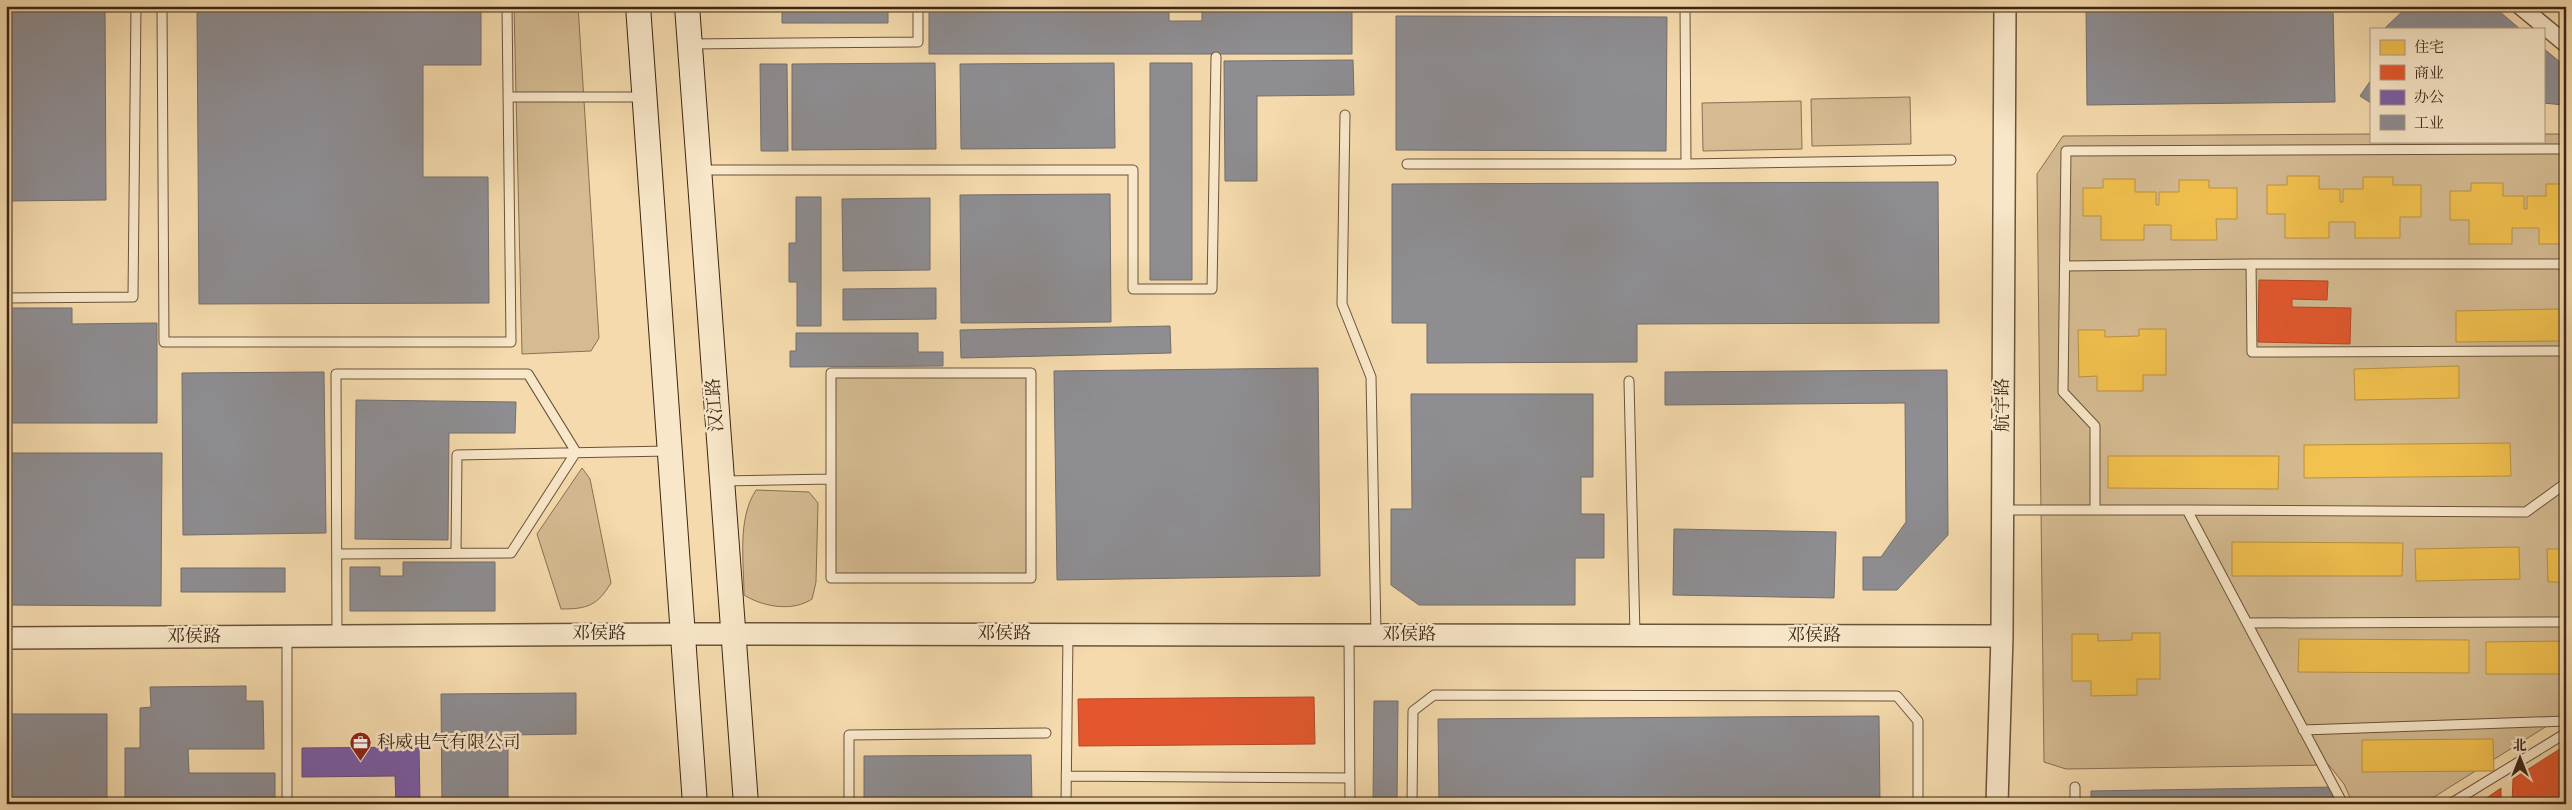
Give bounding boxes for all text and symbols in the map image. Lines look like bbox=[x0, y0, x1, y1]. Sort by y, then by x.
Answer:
legend bbox=[2370, 28, 2544, 142]
text: 住宅 bbox=[2414, 38, 2444, 57]
text: 商业 bbox=[2414, 64, 2444, 83]
text: 办公 bbox=[2414, 88, 2444, 107]
text: 工业 bbox=[2414, 114, 2444, 133]
street label: 汉江路 bbox=[703, 377, 729, 433]
street label: 航宇路 bbox=[1992, 378, 2015, 432]
street label: 邓侯路 bbox=[572, 623, 626, 646]
street label: 邓侯路 bbox=[977, 623, 1031, 646]
street label: 邓侯路 bbox=[1382, 624, 1436, 647]
street label: 邓侯路 bbox=[1787, 625, 1841, 648]
street label: 邓侯路 bbox=[167, 626, 221, 649]
office icon: 科威电气有限公司 bbox=[349, 731, 373, 762]
place label: 科威电气有限公司 bbox=[377, 732, 521, 755]
north arrow bbox=[2494, 732, 2544, 782]
text: 北 bbox=[2513, 737, 2527, 755]

